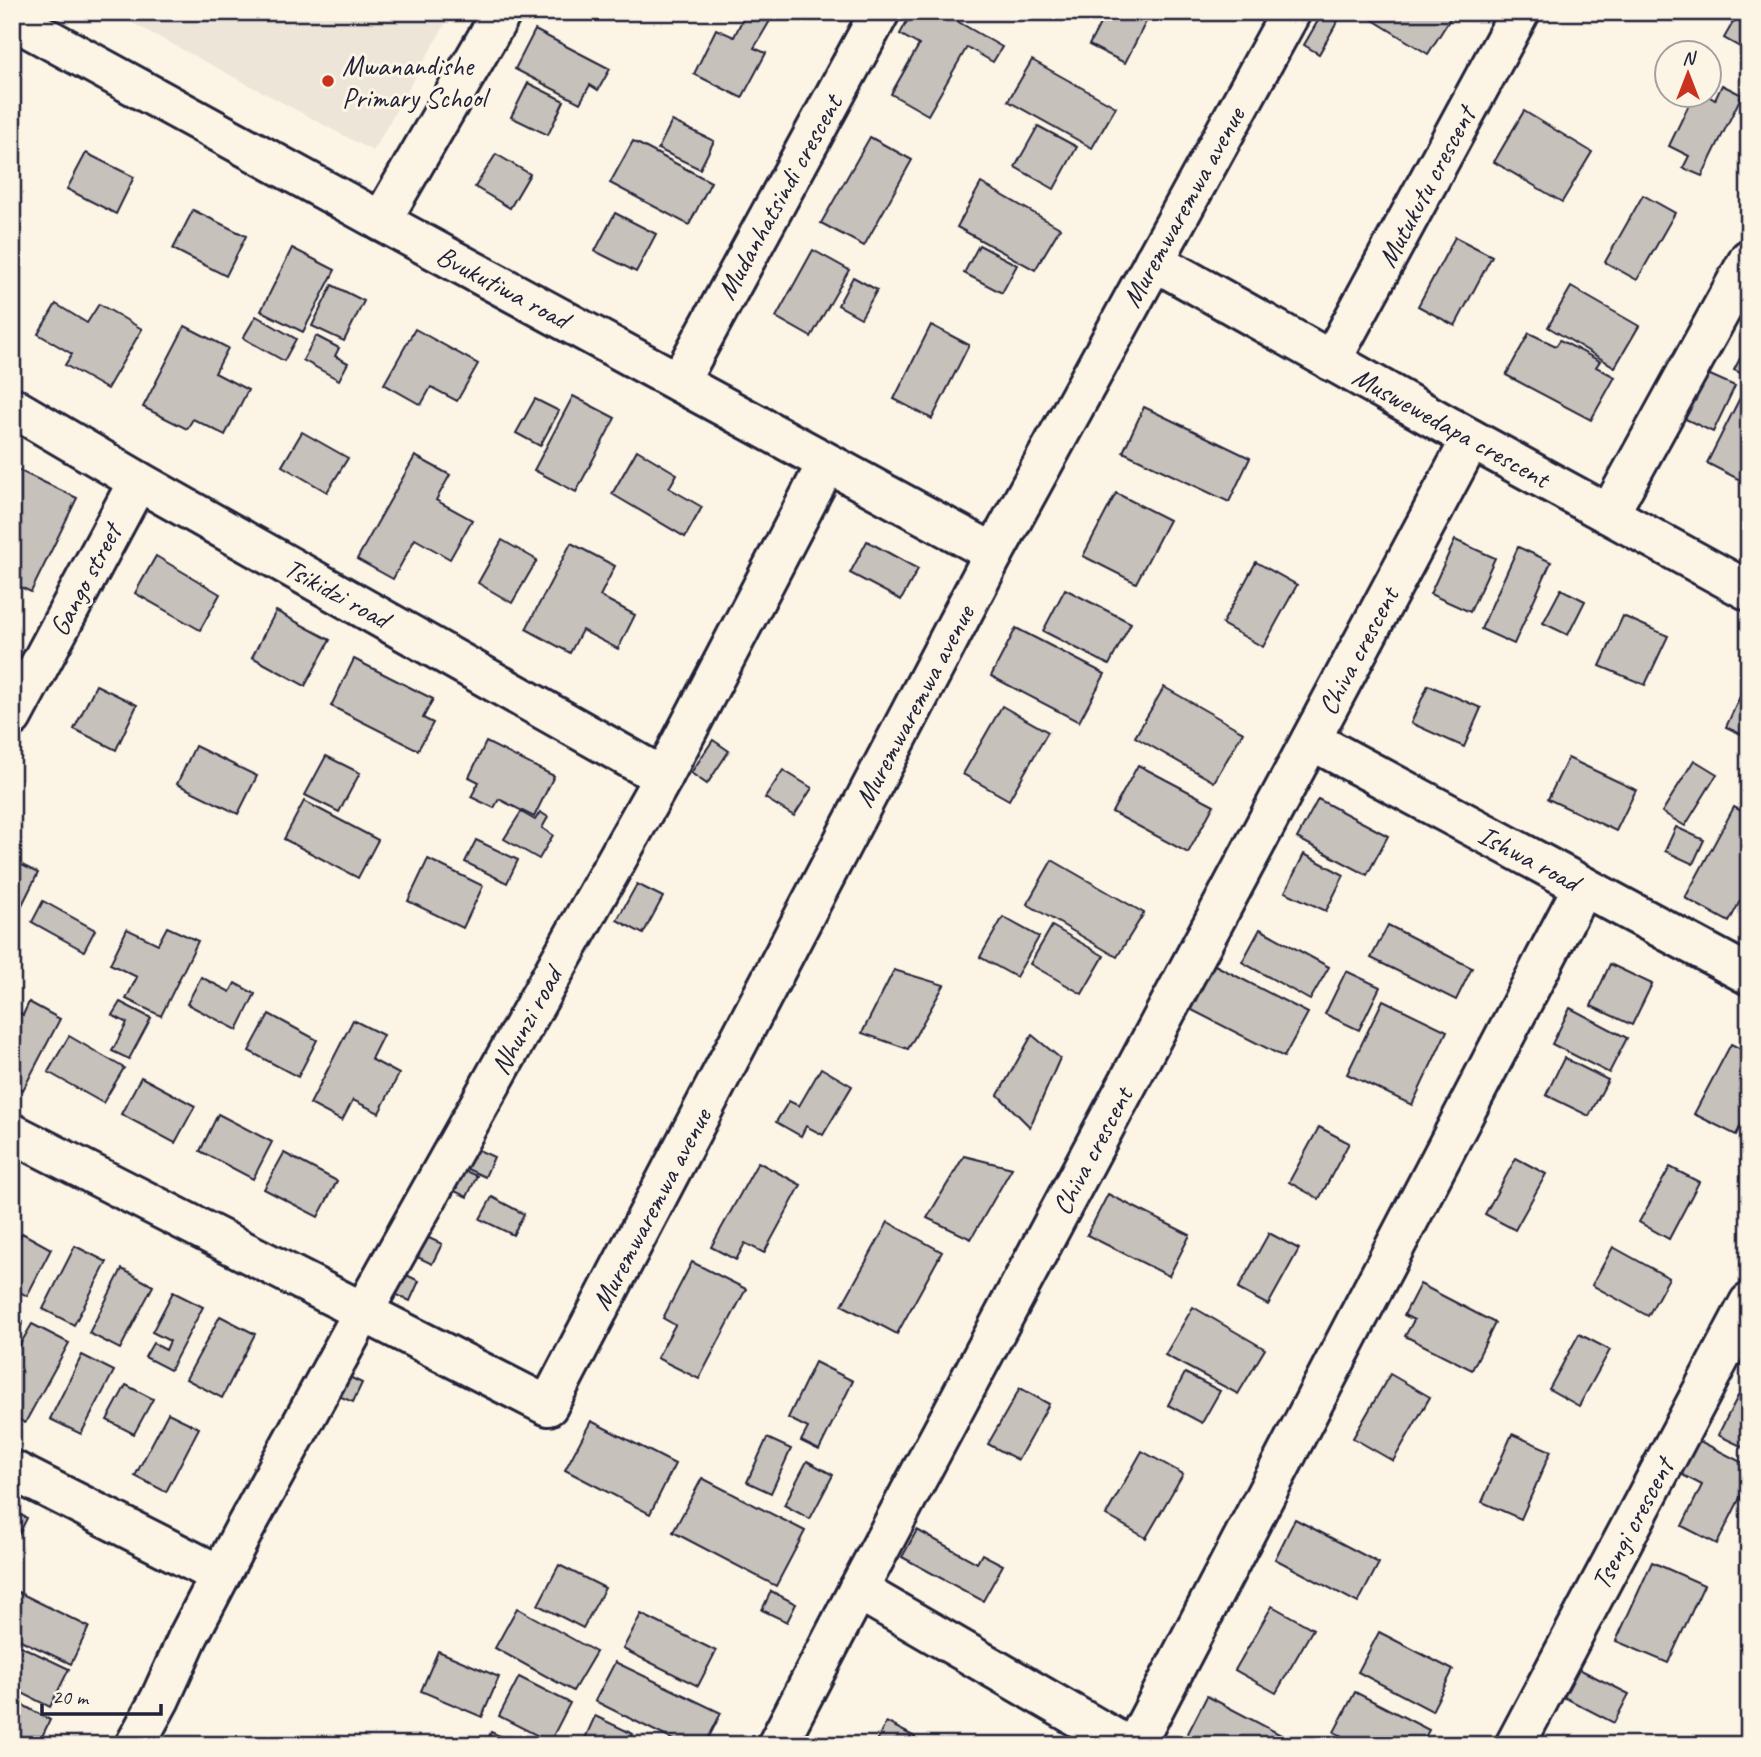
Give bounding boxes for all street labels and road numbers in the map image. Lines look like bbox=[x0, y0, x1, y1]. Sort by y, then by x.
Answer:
street label: Mudanhatsindi crescent bbox=[708, 86, 851, 305]
street label: Mutukutu crescent bbox=[1369, 98, 1485, 273]
street label: Muremwaremwa avenue bbox=[1114, 99, 1253, 313]
street label: Bvukutiwa road bbox=[431, 237, 579, 338]
street label: Muswewedapa crescent bbox=[1347, 359, 1558, 497]
street label: Gango street bbox=[41, 515, 131, 642]
street label: Tsikidzi road bbox=[278, 550, 399, 638]
street label: Chiva crescent bbox=[1310, 579, 1407, 721]
street label: Muremwaremwa avenue bbox=[846, 598, 983, 813]
street label: Ishwa road bbox=[1473, 817, 1589, 901]
street label: Nhunzi road bbox=[482, 958, 572, 1081]
street label: Chiva crescent bbox=[1044, 1079, 1141, 1221]
street label: Muremwaremwa avenue bbox=[583, 1101, 720, 1316]
street label: Tsengi crescent bbox=[1583, 1449, 1683, 1596]

